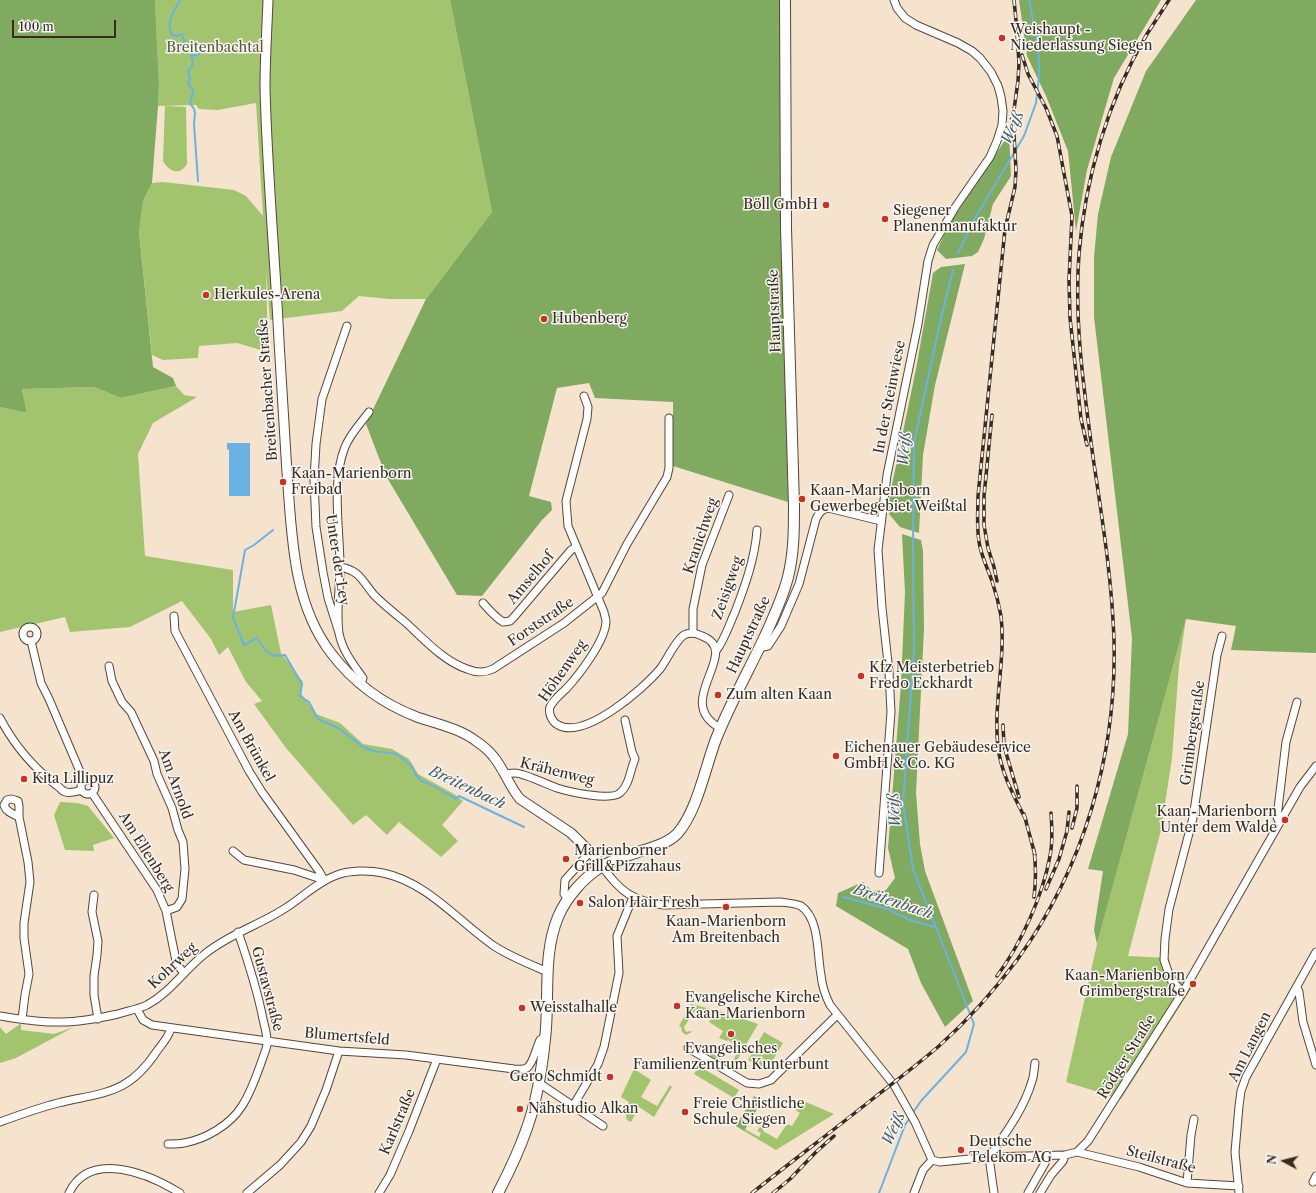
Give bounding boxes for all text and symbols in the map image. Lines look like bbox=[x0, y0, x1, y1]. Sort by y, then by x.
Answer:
scale bar bbox=[14, 12, 118, 38]
text: 100 m bbox=[19, 19, 54, 34]
place label: Weishaupt - Niederlassung Siegen bbox=[1010, 22, 1152, 54]
marker: Weishaupt - Niederlassung Siegen bbox=[997, 33, 1007, 43]
park label: Breitenbachtal bbox=[166, 40, 264, 56]
water label: Weiß bbox=[998, 108, 1028, 148]
place label: Böll GmbH bbox=[743, 197, 818, 213]
marker: Böll GmbH bbox=[821, 200, 831, 210]
place label: Siegener Planenmanufaktur bbox=[893, 203, 1017, 236]
marker: Siegener Planenmanufaktur bbox=[880, 214, 890, 224]
street label: Hauptstraße bbox=[765, 269, 785, 353]
place label: Herkules-Arena bbox=[214, 287, 320, 303]
marker: Herkules-Arena bbox=[201, 290, 211, 300]
place label: Hubenberg bbox=[552, 311, 627, 327]
marker: Hubenberg bbox=[539, 314, 549, 324]
street label: Breitenbacher Straße bbox=[255, 318, 281, 462]
street label: In der Steinwiese bbox=[871, 339, 909, 455]
water label: Weiß bbox=[895, 431, 915, 467]
place label: Kaan-Marienborn Freibad bbox=[291, 466, 412, 498]
marker: Kaan-Marienborn Freibad bbox=[278, 477, 288, 487]
place label: Kaan-Marienborn Gewerbegebiet Weißtal bbox=[810, 483, 967, 516]
marker: Kaan-Marienborn Gewerbegebiet Weißtal bbox=[797, 494, 807, 504]
street label: Kranichweg bbox=[680, 496, 722, 576]
street label: Unter der Ley bbox=[321, 513, 353, 607]
street label: Amselhof bbox=[504, 548, 558, 608]
street label: Zeisigweg bbox=[709, 554, 747, 622]
street label: Forststraße bbox=[505, 594, 577, 650]
street label: Hauptstraße bbox=[724, 594, 774, 676]
street label: Höhenweg bbox=[536, 637, 590, 705]
place label: Kfz Meisterbetrieb Fredo Eckhardt bbox=[869, 660, 994, 692]
marker: Kfz Meisterbetrieb Fredo Eckhardt bbox=[856, 671, 866, 681]
street label: Grimbergstraße bbox=[1177, 679, 1209, 787]
place label: Zum alten Kaan bbox=[726, 687, 832, 703]
marker: Zum alten Kaan bbox=[713, 690, 723, 700]
street label: Am Brünkel bbox=[224, 707, 278, 785]
place label: Eichenauer Gebäudeservice GmbH & Co. KG bbox=[844, 740, 1031, 772]
street label: Am Arnold bbox=[155, 747, 195, 821]
marker: Eichenauer Gebäudeservice GmbH & Co. KG bbox=[831, 751, 841, 761]
street label: Krähenweg bbox=[518, 755, 596, 789]
water label: Breitenbach bbox=[426, 762, 508, 814]
place label: Kita Lillipuz bbox=[32, 771, 114, 787]
marker: Kita Lillipuz bbox=[19, 774, 29, 784]
water label: Weiß bbox=[885, 792, 905, 828]
place label: Kaan-Marienborn Unter dem Walde bbox=[1156, 804, 1277, 836]
street label: Am Ellenberg bbox=[115, 809, 177, 895]
marker: Kaan-Marienborn Unter dem Walde bbox=[1280, 815, 1290, 825]
place label: Marienborner Grill&Pizzahaus bbox=[574, 843, 681, 876]
marker: Marienborner Grill&Pizzahaus bbox=[561, 854, 571, 864]
water label: Breitenbach bbox=[851, 881, 935, 923]
place label: Salon Hair Fresh bbox=[588, 895, 700, 911]
marker: Salon Hair Fresh bbox=[575, 898, 585, 908]
marker: Kaan-Marienborn Am Breitenbach bbox=[721, 902, 731, 912]
place label: Kaan-Marienborn Am Breitenbach bbox=[666, 914, 786, 946]
street label: Kohrweg bbox=[145, 939, 201, 993]
street label: Gustavstraße bbox=[248, 945, 286, 1033]
place label: Kaan-Marienborn Grimbergstraße bbox=[1064, 968, 1185, 1000]
marker: Kaan-Marienborn Grimbergstraße bbox=[1188, 979, 1198, 989]
place label: Evangelische Kirche Kaan-Marienborn bbox=[685, 990, 820, 1022]
place label: Weisstalhalle bbox=[530, 1000, 617, 1016]
marker: Evangelische Kirche Kaan-Marienborn bbox=[672, 1001, 682, 1011]
marker: Weisstalhalle bbox=[517, 1003, 527, 1013]
street label: Am Langen bbox=[1225, 1009, 1275, 1085]
street label: Rödger Straße bbox=[1094, 1012, 1160, 1102]
street label: Blumertsfeld bbox=[304, 1025, 390, 1049]
marker: Evangelisches Familienzentrum Kunterbunt bbox=[726, 1029, 736, 1039]
place label: Evangelisches Familienzentrum Kunterbunt bbox=[633, 1041, 829, 1074]
place label: Gero Schmidt bbox=[510, 1069, 602, 1085]
marker: Gero Schmidt bbox=[605, 1072, 615, 1082]
street label: Karlstraße bbox=[377, 1086, 419, 1158]
place label: Freie Christliche Schule Siegen bbox=[693, 1096, 804, 1128]
place label: Nähstudio Alkan bbox=[528, 1101, 639, 1117]
marker: Nähstudio Alkan bbox=[515, 1104, 525, 1114]
marker: Freie Christliche Schule Siegen bbox=[680, 1107, 690, 1117]
water label: Weiß bbox=[878, 1109, 910, 1149]
place label: Deutsche Telekom AG bbox=[969, 1134, 1052, 1166]
north arrow bbox=[1264, 1141, 1304, 1181]
street label: Steilstraße bbox=[1124, 1143, 1198, 1177]
marker: Deutsche Telekom AG bbox=[956, 1145, 966, 1155]
text: N bbox=[1265, 1154, 1280, 1165]

